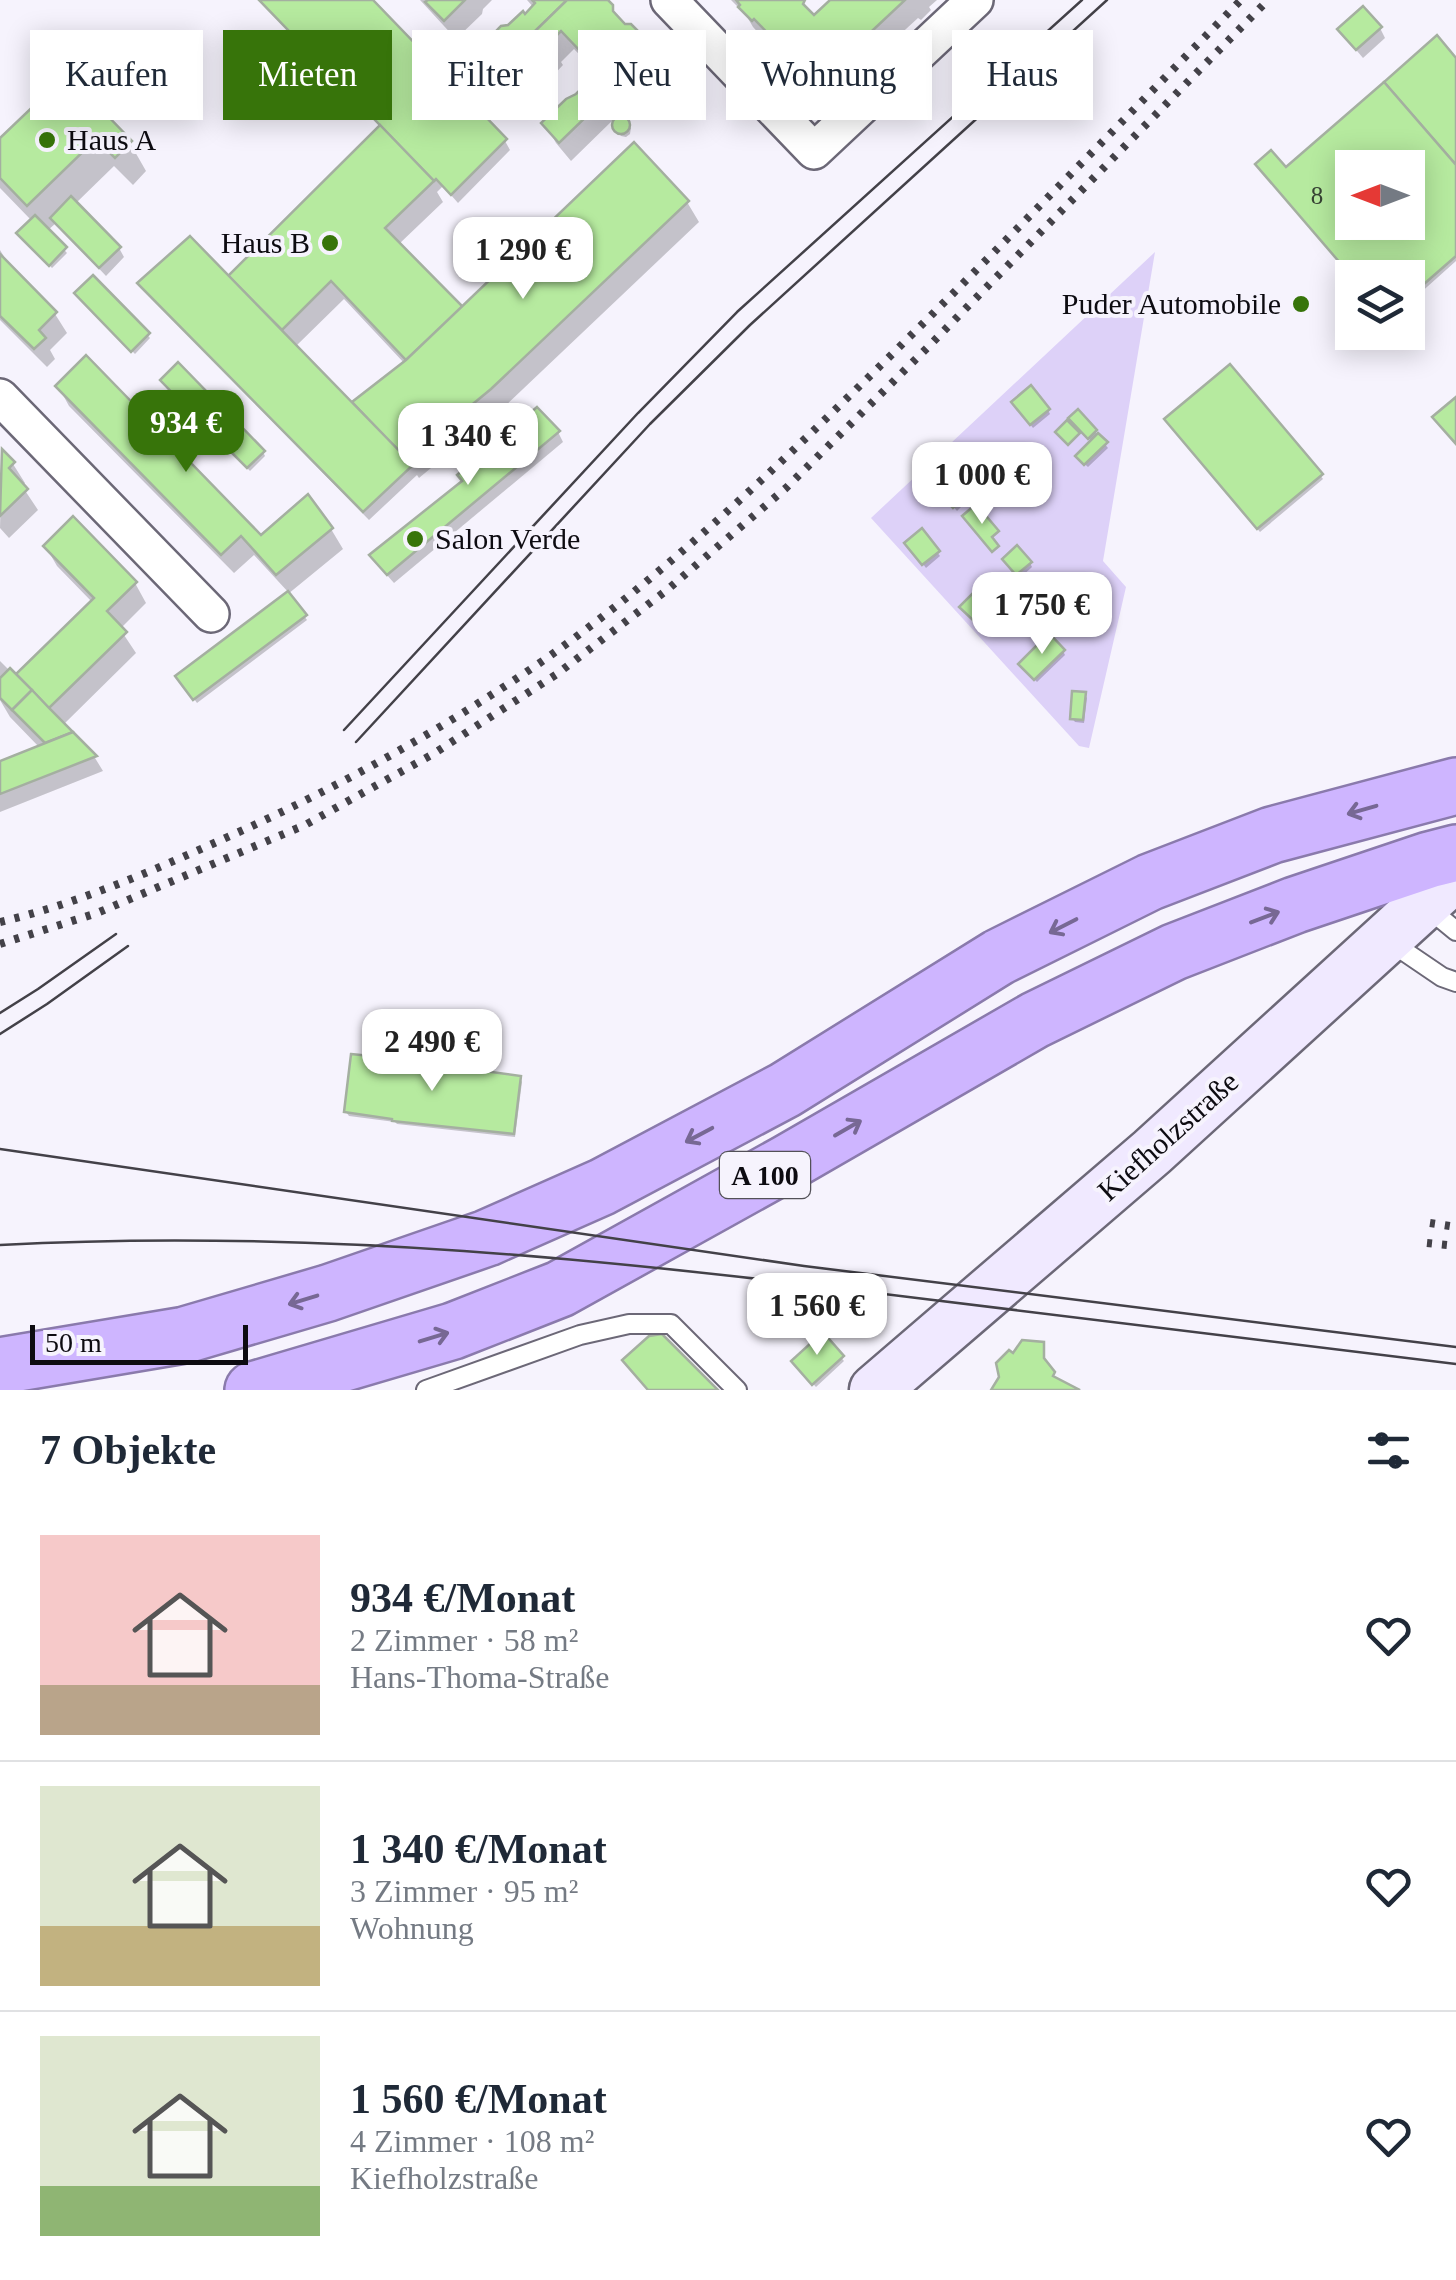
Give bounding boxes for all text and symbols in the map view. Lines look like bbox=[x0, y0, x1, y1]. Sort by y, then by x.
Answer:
chip: Kaufen bbox=[30, 30, 203, 120]
chip: Mieten bbox=[223, 30, 392, 120]
chip: Filter bbox=[412, 30, 558, 120]
chip: Neu bbox=[578, 30, 706, 120]
chip: Wohnung bbox=[726, 30, 932, 120]
chip: Haus bbox=[952, 30, 1093, 120]
place label: Haus A bbox=[67, 123, 157, 156]
marker: Haus A bbox=[36, 129, 58, 151]
north arrow bbox=[1335, 150, 1425, 240]
map controls bbox=[1335, 150, 1425, 350]
house number: 8 bbox=[1311, 182, 1323, 209]
pin: 1 290 € bbox=[431, 217, 615, 302]
place label: Haus B bbox=[221, 226, 310, 259]
text: 1 290 € bbox=[475, 231, 571, 267]
marker: Haus B bbox=[319, 232, 341, 254]
button: layers bbox=[1335, 260, 1425, 350]
place label: Puder Automobile bbox=[1062, 287, 1281, 320]
marker: Puder Automobile bbox=[1290, 293, 1312, 315]
pin: 934 € bbox=[116, 390, 256, 475]
pin: 1 340 € bbox=[376, 403, 560, 488]
text: 934 € bbox=[150, 404, 222, 440]
text: 1 340 € bbox=[420, 417, 516, 453]
pin: 1 000 € bbox=[890, 442, 1074, 527]
text: 1 000 € bbox=[934, 456, 1030, 492]
place label: Salon Verde bbox=[435, 522, 580, 555]
marker: Salon Verde bbox=[404, 528, 426, 550]
pin: 1 750 € bbox=[950, 572, 1134, 657]
text: 1 750 € bbox=[994, 586, 1090, 622]
one-way arrow bbox=[1346, 801, 1378, 820]
one-way arrow bbox=[1249, 907, 1280, 925]
one-way arrow bbox=[1049, 917, 1079, 936]
pin: 2 490 € bbox=[340, 1009, 524, 1094]
text: 2 490 € bbox=[384, 1023, 480, 1059]
street label: Kiefholzstraße bbox=[1091, 1064, 1244, 1207]
one-way arrow bbox=[833, 1117, 862, 1137]
one-way arrow bbox=[685, 1126, 715, 1146]
road number: A 100 bbox=[720, 1152, 810, 1198]
pin: 1 560 € bbox=[725, 1273, 909, 1358]
text: 1 560 € bbox=[769, 1287, 865, 1323]
one-way arrow bbox=[288, 1292, 319, 1310]
scale bar bbox=[30, 1320, 248, 1364]
text: 50 m bbox=[45, 1327, 102, 1358]
one-way arrow bbox=[418, 1327, 450, 1345]
icon: filters bbox=[1361, 1423, 1416, 1478]
text: 7 Objekte bbox=[40, 1427, 216, 1473]
icon: home bbox=[120, 1575, 240, 1695]
text: 934 €/Monat bbox=[350, 1575, 575, 1621]
icon: heart bbox=[1361, 1608, 1416, 1663]
text: 2 Zimmer · 58 m² bbox=[350, 1622, 578, 1658]
text: Hans-Thoma-Straße bbox=[350, 1659, 609, 1695]
icon: home bbox=[120, 1826, 240, 1946]
text: 1 340 €/Monat bbox=[350, 1826, 607, 1872]
icon: heart bbox=[1361, 1859, 1416, 1914]
text: 3 Zimmer · 95 m² bbox=[350, 1873, 578, 1909]
text: Wohnung bbox=[350, 1910, 474, 1946]
icon: home bbox=[120, 2076, 240, 2196]
text: 1 560 €/Monat bbox=[350, 2076, 607, 2122]
icon: heart bbox=[1361, 2109, 1416, 2164]
text: 4 Zimmer · 108 m² bbox=[350, 2123, 594, 2159]
text: Kiefholzstraße bbox=[350, 2160, 538, 2196]

